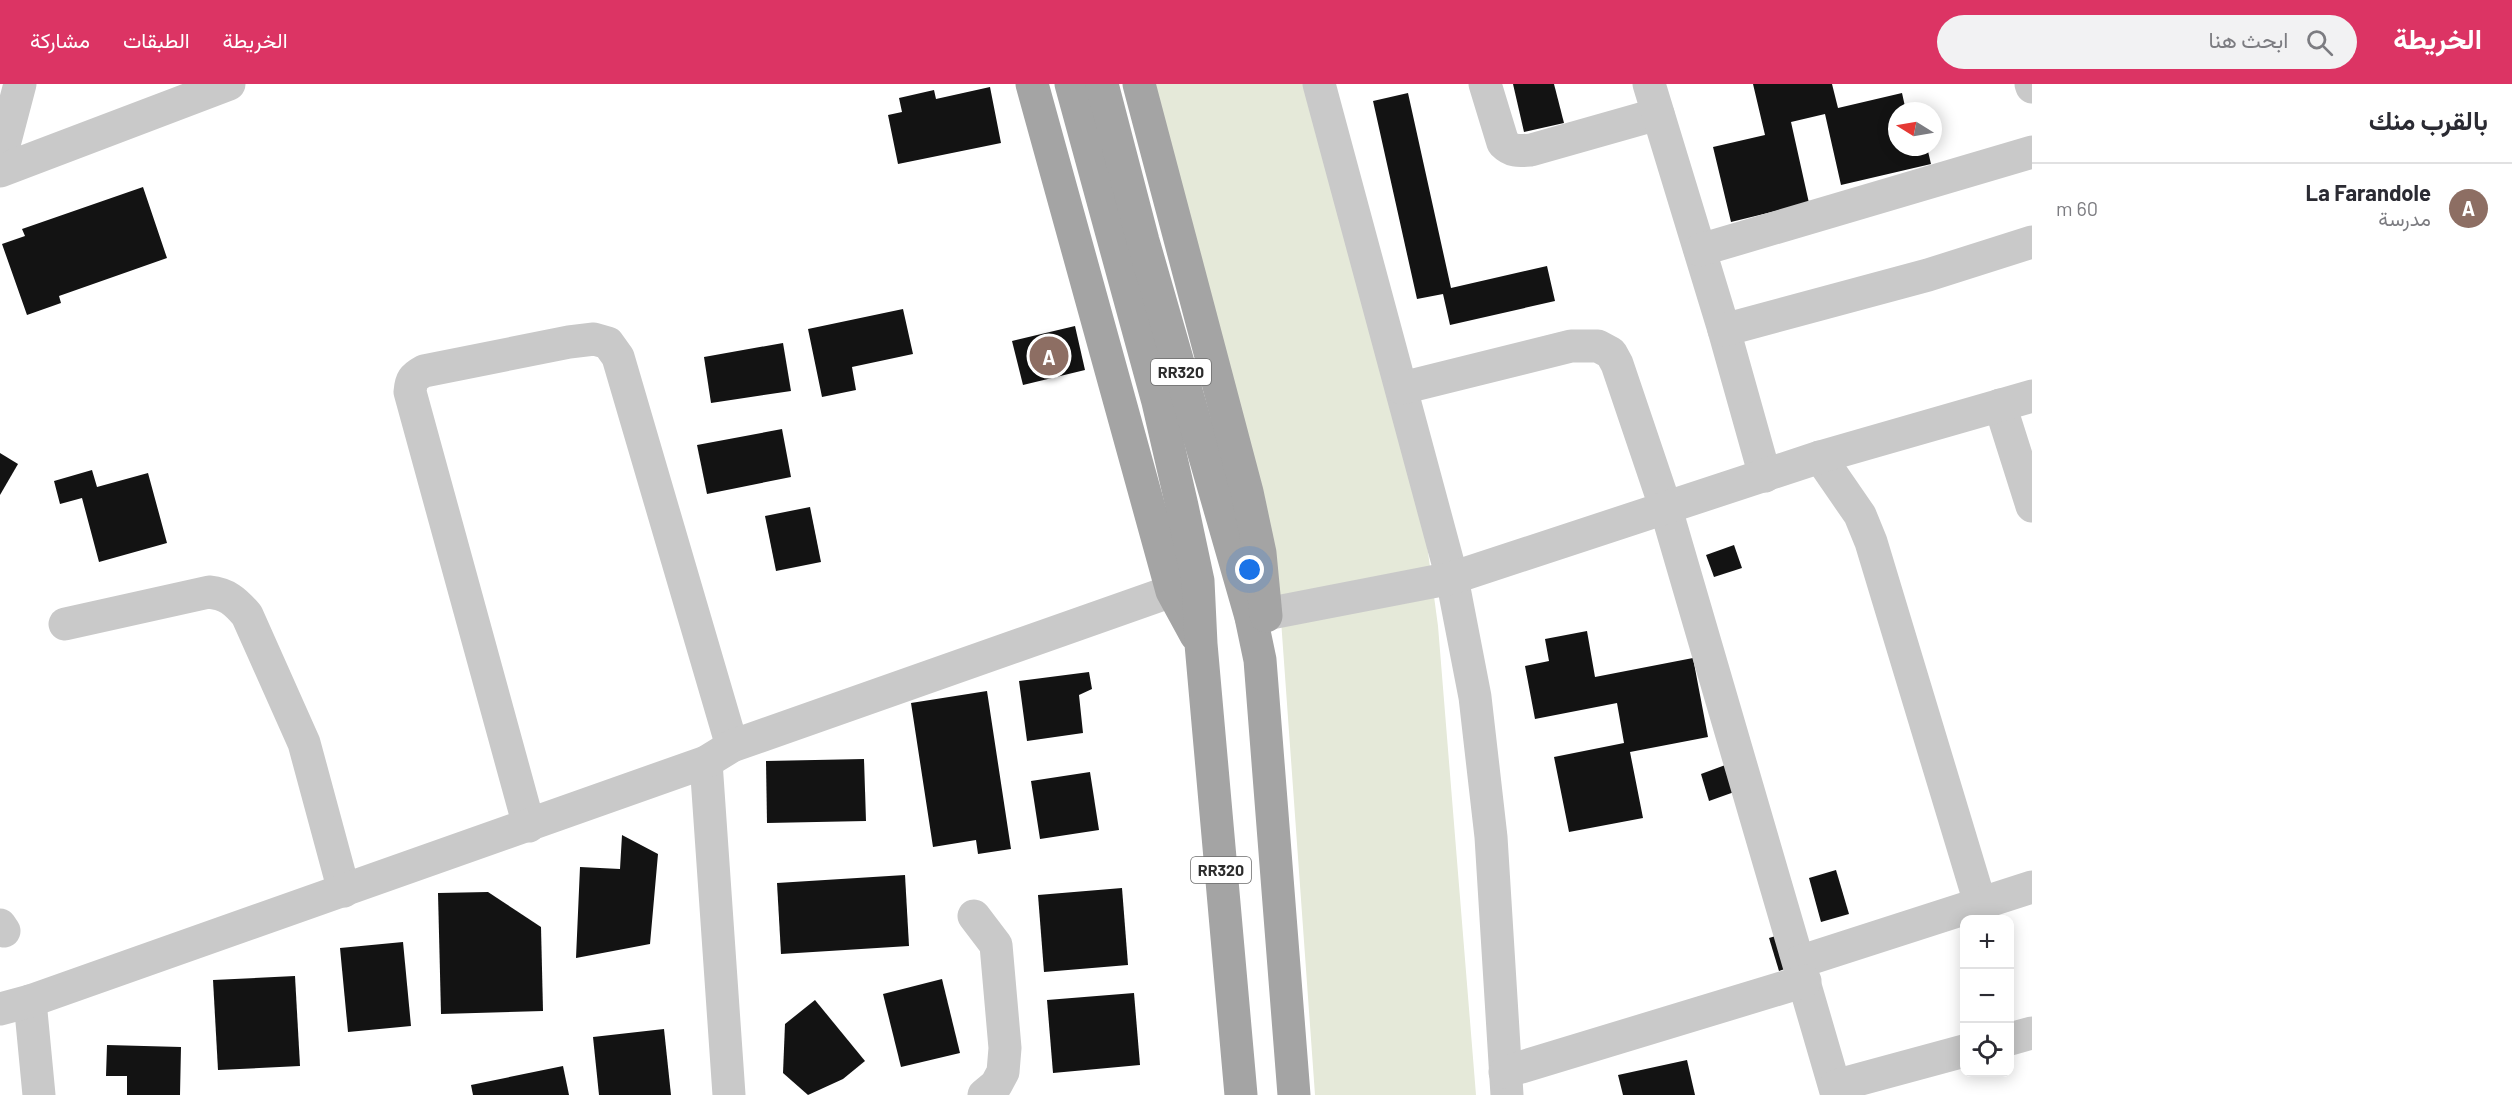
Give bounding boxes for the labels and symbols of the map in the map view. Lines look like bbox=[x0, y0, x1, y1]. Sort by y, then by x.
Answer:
north arrow bbox=[1888, 102, 1942, 156]
pin: A bbox=[1030, 334, 1068, 378]
road number: RR320 bbox=[1151, 359, 1211, 385]
your location bbox=[1235, 555, 1264, 584]
road number: RR320 bbox=[1191, 857, 1251, 883]

